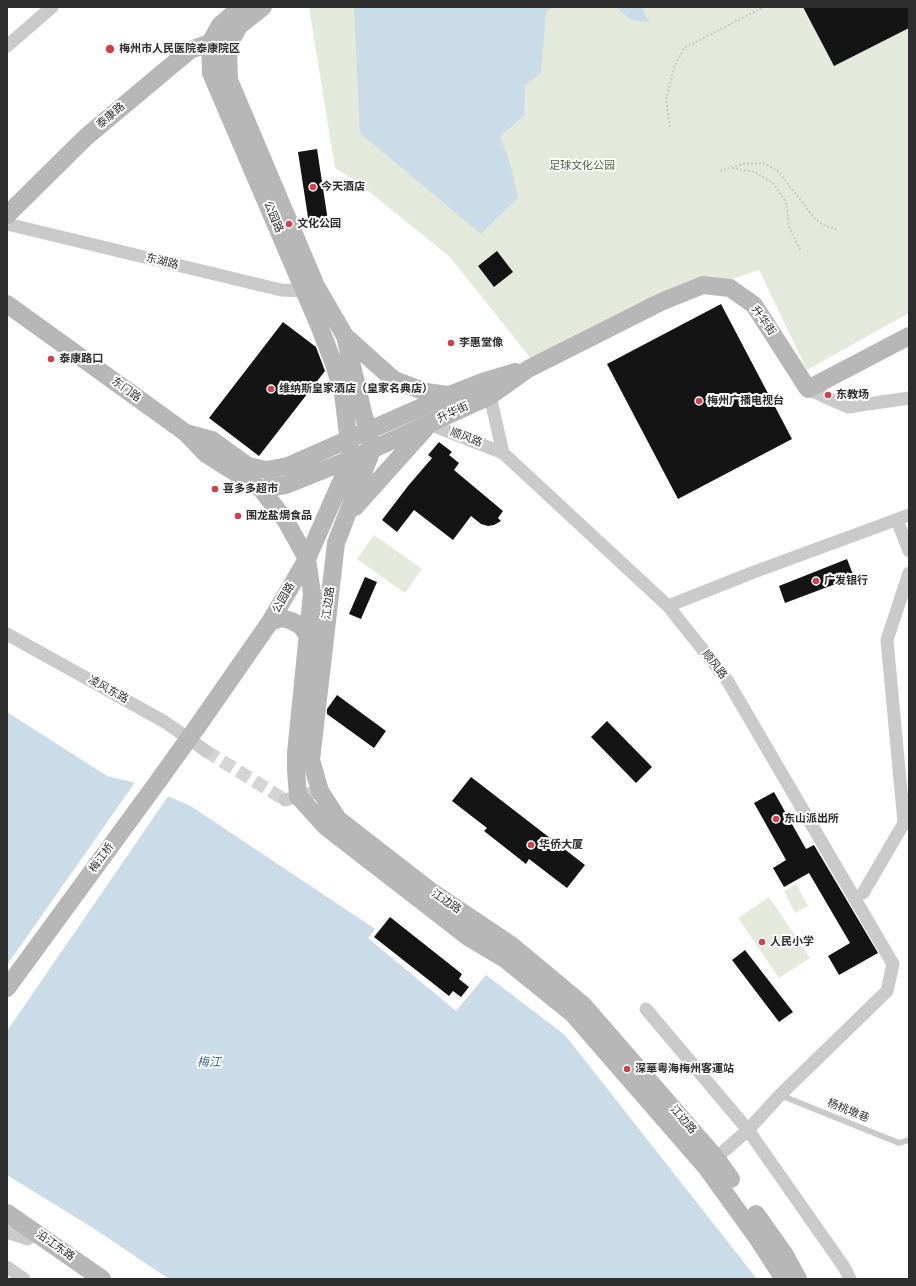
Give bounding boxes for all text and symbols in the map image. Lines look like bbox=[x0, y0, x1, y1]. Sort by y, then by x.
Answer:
place label: 梅州市人民医院泰康院区 bbox=[119, 42, 240, 56]
marker: 梅州市人民医院泰康院区 bbox=[104, 43, 116, 55]
street label: 泰康路 bbox=[94, 100, 128, 132]
park label: 足球文化公园 bbox=[549, 159, 615, 173]
place label: 今天酒店 bbox=[321, 180, 365, 194]
marker: 今天酒店 bbox=[308, 182, 318, 192]
street label: 公园路 bbox=[260, 199, 286, 235]
place label: 文化公园 bbox=[297, 217, 341, 231]
marker: 文化公园 bbox=[284, 219, 294, 229]
street label: 东湖路 bbox=[144, 252, 180, 272]
street label: 升华街 bbox=[748, 304, 778, 338]
place label: 李惠堂像 bbox=[459, 336, 503, 350]
marker: 李惠堂像 bbox=[446, 338, 456, 348]
place label: 泰康路口 bbox=[59, 352, 103, 366]
marker: 泰康路口 bbox=[46, 354, 56, 364]
street label: 东门路 bbox=[109, 375, 143, 405]
place label: 维纳斯皇家酒店（皇家名典店） bbox=[279, 382, 433, 396]
marker: 维纳斯皇家酒店（皇家名典店） bbox=[266, 384, 276, 394]
place label: 东教场 bbox=[836, 388, 869, 402]
marker: 东教场 bbox=[823, 390, 833, 400]
place label: 梅州广播电视台 bbox=[707, 394, 784, 408]
marker: 梅州广播电视台 bbox=[694, 396, 704, 406]
street label: 升华街 bbox=[435, 400, 471, 426]
street label: 顺风路 bbox=[448, 426, 484, 450]
place label: 喜多多超市 bbox=[223, 482, 278, 496]
marker: 喜多多超市 bbox=[210, 484, 220, 494]
place label: 围龙盐焗食品 bbox=[246, 509, 312, 523]
marker: 围龙盐焗食品 bbox=[233, 511, 243, 521]
place label: 广发银行 bbox=[824, 574, 868, 588]
marker: 广发银行 bbox=[811, 576, 821, 586]
street label: 公园路 bbox=[270, 580, 298, 616]
street label: 江边路 bbox=[320, 586, 338, 620]
street label: 顺风路 bbox=[699, 648, 729, 682]
street label: 凌风东路 bbox=[86, 674, 130, 706]
place label: 东山派出所 bbox=[784, 812, 839, 826]
marker: 东山派出所 bbox=[771, 814, 781, 824]
place label: 华侨大厦 bbox=[539, 838, 583, 852]
marker: 华侨大厦 bbox=[526, 840, 536, 850]
street label: 梅江桥 bbox=[87, 841, 117, 875]
street label: 江边路 bbox=[429, 887, 463, 917]
place label: 人民小学 bbox=[770, 935, 814, 949]
marker: 人民小学 bbox=[757, 937, 767, 947]
water label: 梅江 bbox=[197, 1056, 221, 1070]
place label: 深華粵海梅州客運站 bbox=[635, 1062, 734, 1076]
marker: 深華粵海梅州客運站 bbox=[622, 1064, 632, 1074]
street label: 杨桃墩巷 bbox=[825, 1097, 871, 1125]
street label: 江边路 bbox=[667, 1103, 699, 1137]
street label: 沿江东路 bbox=[33, 1228, 77, 1264]

